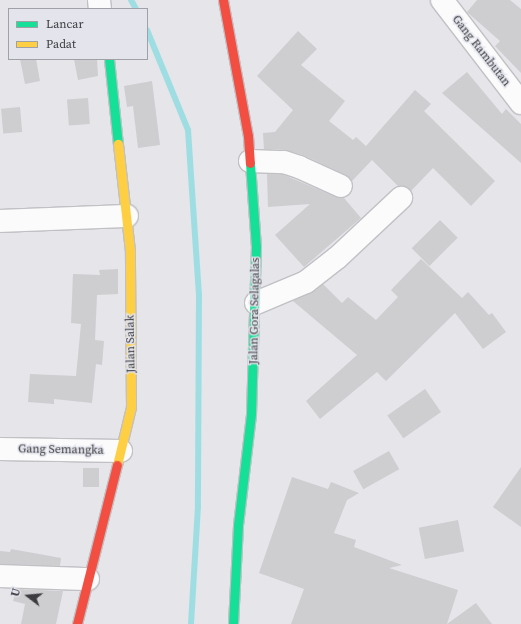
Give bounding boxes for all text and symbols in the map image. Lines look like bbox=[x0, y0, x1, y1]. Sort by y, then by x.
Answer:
legend bbox=[8, 8, 148, 60]
street label: Gang Rambutan bbox=[449, 13, 513, 89]
text: Lancar bbox=[46, 16, 83, 32]
text: Padat bbox=[46, 36, 76, 52]
street label: Jalan Gora Selagalas bbox=[247, 257, 263, 365]
street label: Jalan Salak bbox=[123, 315, 139, 373]
street label: Gang Semangka bbox=[18, 442, 104, 458]
north arrow bbox=[8, 576, 48, 616]
text: U bbox=[8, 587, 24, 598]

